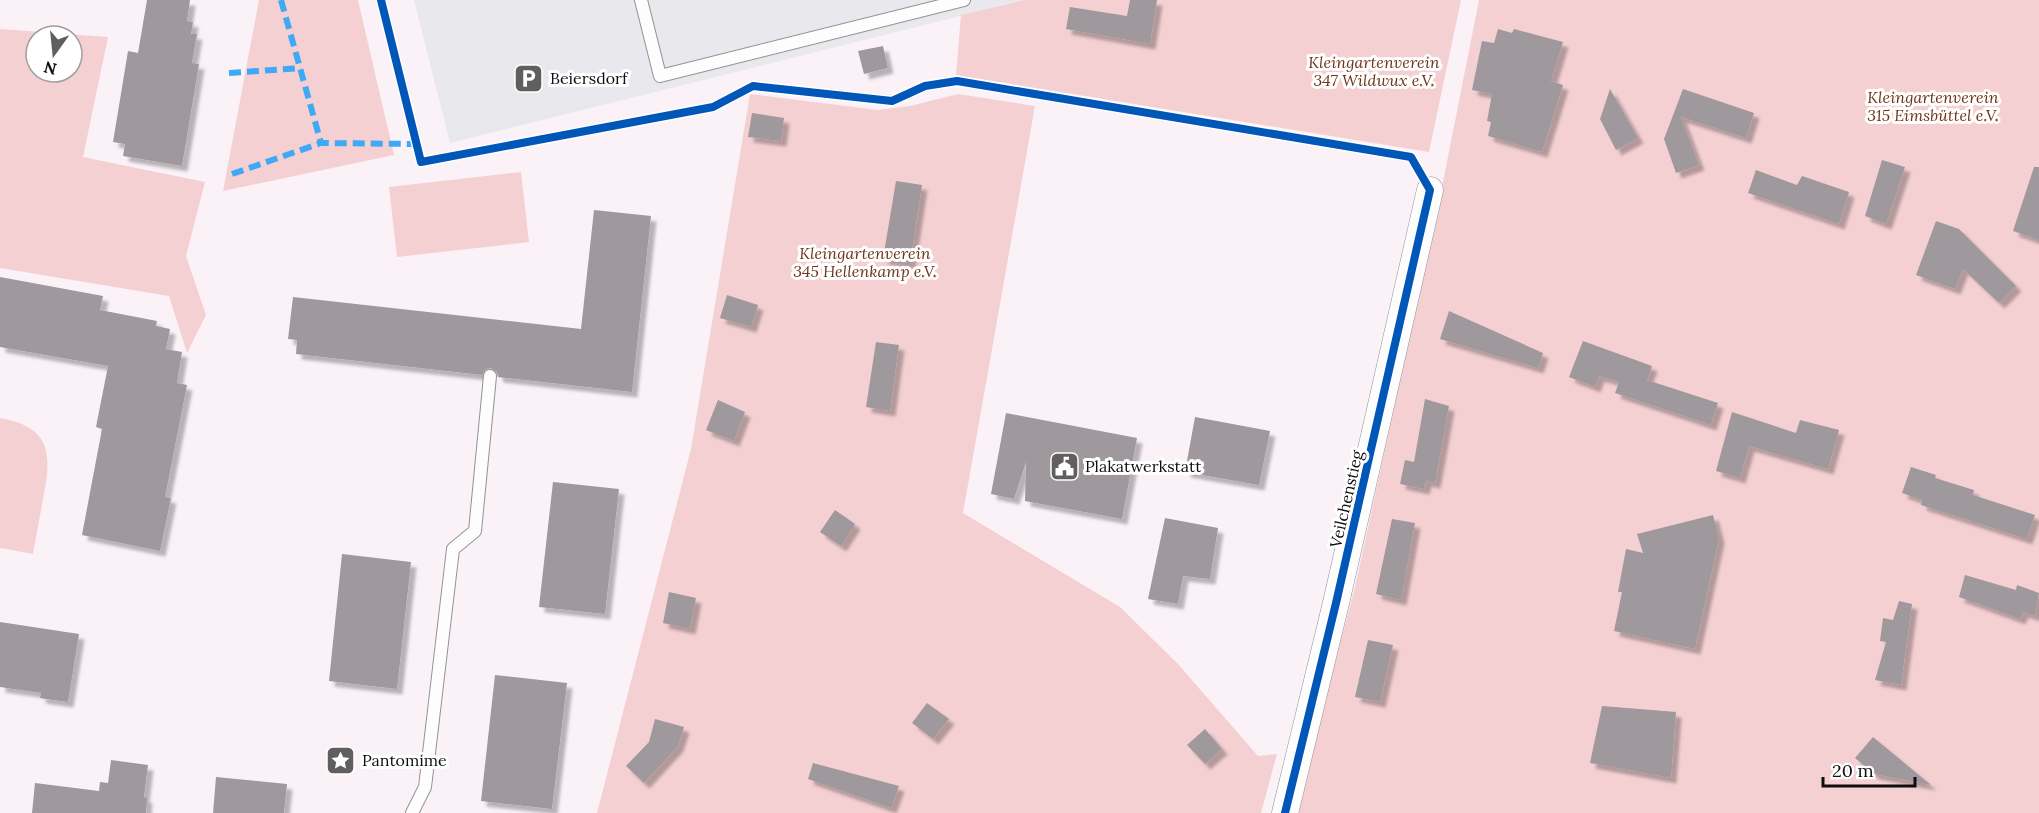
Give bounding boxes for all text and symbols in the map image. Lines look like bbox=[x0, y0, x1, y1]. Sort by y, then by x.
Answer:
north arrow bbox=[24, 24, 84, 84]
park label: Kleingartenverein 347 Wildwux e.V. bbox=[1308, 52, 1440, 90]
text: N bbox=[42, 57, 59, 80]
parking icon: Beiersdorf bbox=[513, 62, 545, 94]
place label: Beiersdorf bbox=[550, 68, 629, 88]
park label: Kleingartenverein 315 Eimsbüttel e.V. bbox=[1867, 87, 1999, 125]
park label: Kleingartenverein 345 Hellenkamp e.V. bbox=[793, 243, 937, 281]
street label: Veilchenstieg bbox=[1325, 447, 1367, 551]
public building icon: Plakatwerkstatt bbox=[1048, 450, 1080, 482]
place label: Plakatwerkstatt bbox=[1085, 456, 1202, 476]
place icon: Pantomime bbox=[325, 744, 357, 776]
place label: Pantomime bbox=[362, 750, 447, 770]
scale bar bbox=[1823, 750, 1914, 788]
text: 20 m bbox=[1832, 759, 1874, 782]

